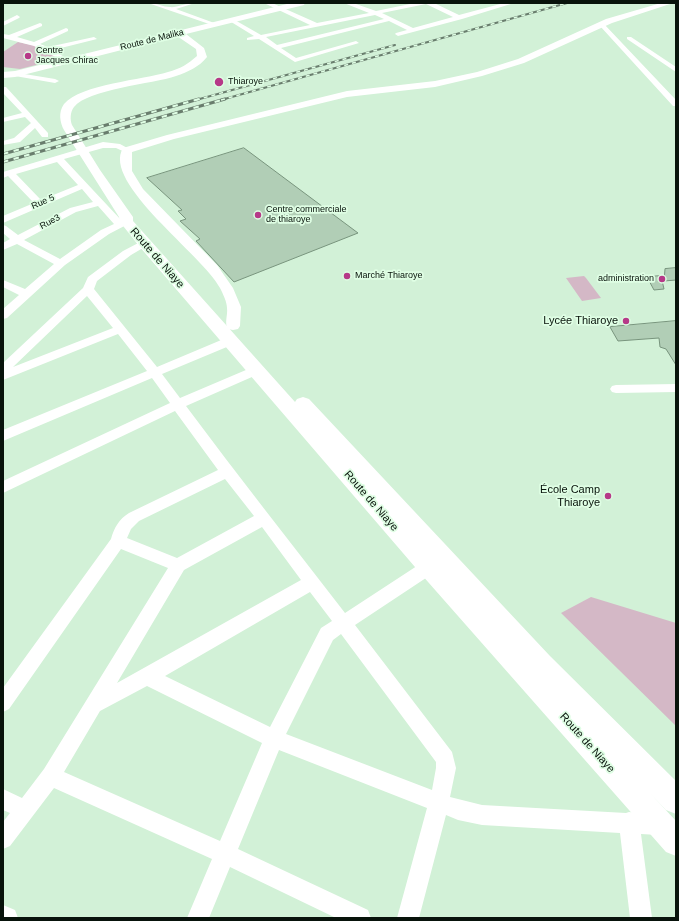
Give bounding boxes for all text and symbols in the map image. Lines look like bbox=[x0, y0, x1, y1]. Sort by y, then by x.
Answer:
street label: Route de Malika bbox=[119, 27, 185, 53]
place label: Centre Jacques Chirac bbox=[36, 46, 98, 67]
marker: Centre Jacques Chirac bbox=[23, 51, 33, 61]
marker: Thiaroye bbox=[213, 76, 225, 88]
place label: Thiaroye bbox=[228, 77, 263, 87]
street label: Rue 5 bbox=[30, 192, 56, 212]
place label: Centre commerciale de thiaroye bbox=[266, 205, 347, 226]
marker: Centre commerciale de thiaroye bbox=[253, 210, 263, 220]
street label: Rue3 bbox=[38, 212, 62, 232]
street label: Route de Niaye bbox=[127, 225, 187, 291]
marker: Marché Thiaroye bbox=[342, 271, 352, 281]
place label: Marché Thiaroye bbox=[355, 271, 423, 281]
place label: administration bbox=[598, 274, 654, 284]
marker: administration bbox=[657, 274, 667, 284]
place label: Lycée Thiaroye bbox=[543, 314, 618, 328]
marker: Lycée Thiaroye bbox=[621, 316, 631, 326]
street label: Route de Niaye bbox=[341, 468, 401, 534]
place label: École Camp Thiaroye bbox=[540, 483, 600, 509]
marker: École Camp Thiaroye bbox=[603, 491, 613, 501]
street label: Route de Niaye bbox=[557, 710, 617, 776]

